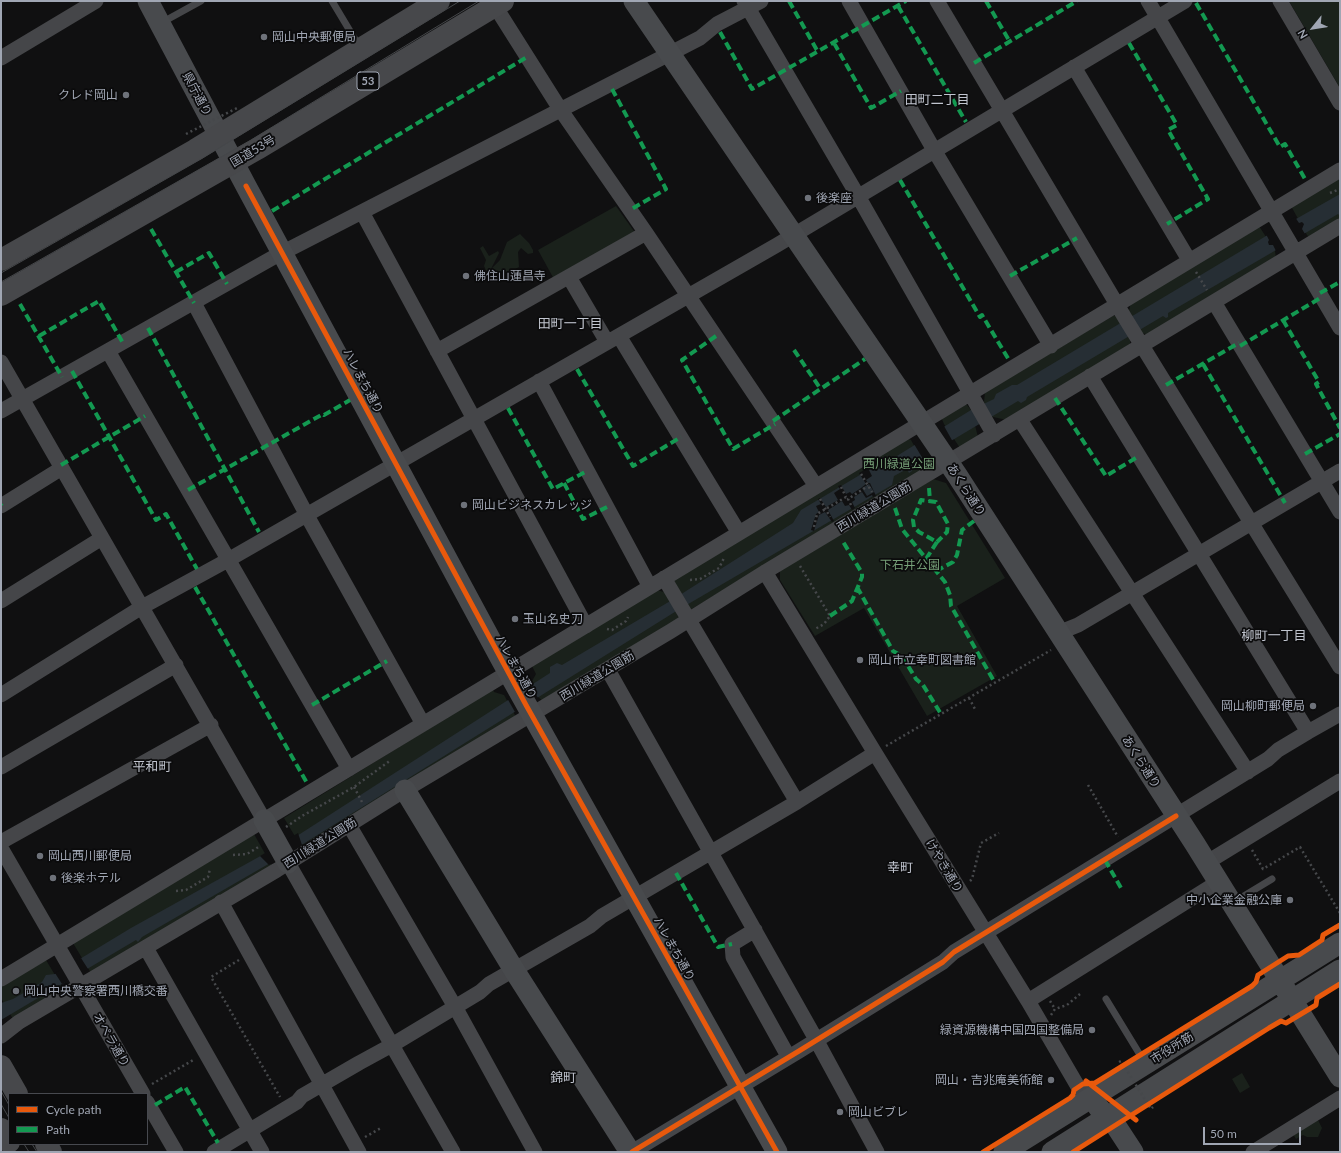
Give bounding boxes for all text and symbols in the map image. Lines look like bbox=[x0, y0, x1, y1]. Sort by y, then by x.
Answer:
north arrow bbox=[1293, 8, 1333, 48]
text: N bbox=[1294, 27, 1310, 41]
place label: 岡山中央郵便局 bbox=[272, 30, 356, 44]
marker: 岡山中央郵便局 bbox=[259, 32, 269, 42]
street label: 県庁通り bbox=[179, 69, 215, 119]
road number: 53 bbox=[357, 72, 379, 90]
place label: クレド岡山 bbox=[58, 88, 118, 102]
marker: クレド岡山 bbox=[121, 90, 131, 100]
district label: 田町二丁目 bbox=[905, 92, 969, 108]
street label: 国道53号 bbox=[228, 132, 278, 170]
place label: 後楽座 bbox=[816, 191, 852, 205]
marker: 後楽座 bbox=[803, 193, 813, 203]
place label: 佛住山蓮昌寺 bbox=[474, 269, 546, 283]
marker: 佛住山蓮昌寺 bbox=[461, 271, 471, 281]
district label: 田町一丁目 bbox=[538, 316, 602, 332]
street label: ハレまち通り bbox=[340, 346, 386, 416]
park label: 西川緑道公園 bbox=[863, 457, 935, 471]
street label: あくら通り bbox=[944, 461, 988, 519]
street label: 西川緑道公園筋 bbox=[834, 479, 914, 535]
place label: 岡山ビジネスカレッジ bbox=[472, 498, 592, 512]
marker: 岡山ビジネスカレッジ bbox=[459, 500, 469, 510]
park label: 下石井公園 bbox=[880, 558, 940, 572]
place label: 玉山名史刀 bbox=[523, 612, 583, 626]
marker: 玉山名史刀 bbox=[510, 614, 520, 624]
district label: 柳町一丁目 bbox=[1242, 628, 1306, 644]
street label: ハレまち通り bbox=[492, 632, 540, 702]
street label: 西川緑道公園筋 bbox=[557, 648, 637, 704]
place label: 岡山市立幸町図書館 bbox=[868, 653, 976, 667]
marker: 岡山市立幸町図書館 bbox=[855, 655, 865, 665]
place label: 岡山柳町郵便局 bbox=[1221, 699, 1305, 713]
marker: 岡山柳町郵便局 bbox=[1308, 701, 1318, 711]
street label: あくら通り bbox=[1119, 733, 1163, 791]
district label: 平和町 bbox=[133, 759, 171, 775]
street label: 西川緑道公園筋 bbox=[281, 815, 359, 871]
street label: けやき通り bbox=[922, 837, 966, 895]
place label: 岡山西川郵便局 bbox=[48, 849, 132, 863]
marker: 岡山西川郵便局 bbox=[35, 851, 45, 861]
district label: 幸町 bbox=[887, 860, 913, 876]
place label: 後楽ホテル bbox=[61, 871, 121, 885]
marker: 後楽ホテル bbox=[48, 873, 58, 883]
place label: 中小企業金融公庫 bbox=[1186, 893, 1282, 907]
marker: 中小企業金融公庫 bbox=[1285, 895, 1295, 905]
street label: ハレまち通り bbox=[650, 914, 698, 984]
place label: 岡山中央警察署西川橋交番 bbox=[24, 984, 168, 998]
marker: 岡山中央警察署西川橋交番 bbox=[11, 986, 21, 996]
street label: オペラ通り bbox=[90, 1010, 132, 1070]
place label: 緑資源機構中国四国整備局 bbox=[940, 1023, 1084, 1037]
marker: 緑資源機構中国四国整備局 bbox=[1087, 1025, 1097, 1035]
street label: 市役所筋 bbox=[1148, 1029, 1196, 1067]
district label: 錦町 bbox=[550, 1070, 576, 1086]
place label: 岡山・吉兆庵美術館 bbox=[935, 1073, 1043, 1087]
marker: 岡山・吉兆庵美術館 bbox=[1046, 1075, 1056, 1085]
legend bbox=[8, 1093, 148, 1145]
text: Cycle path bbox=[46, 1102, 101, 1117]
place label: 岡山ビブレ bbox=[848, 1105, 908, 1119]
marker: 岡山ビブレ bbox=[835, 1107, 845, 1117]
scale bar bbox=[1205, 1119, 1303, 1145]
text: Path bbox=[46, 1122, 70, 1137]
text: 50 m bbox=[1210, 1126, 1237, 1141]

